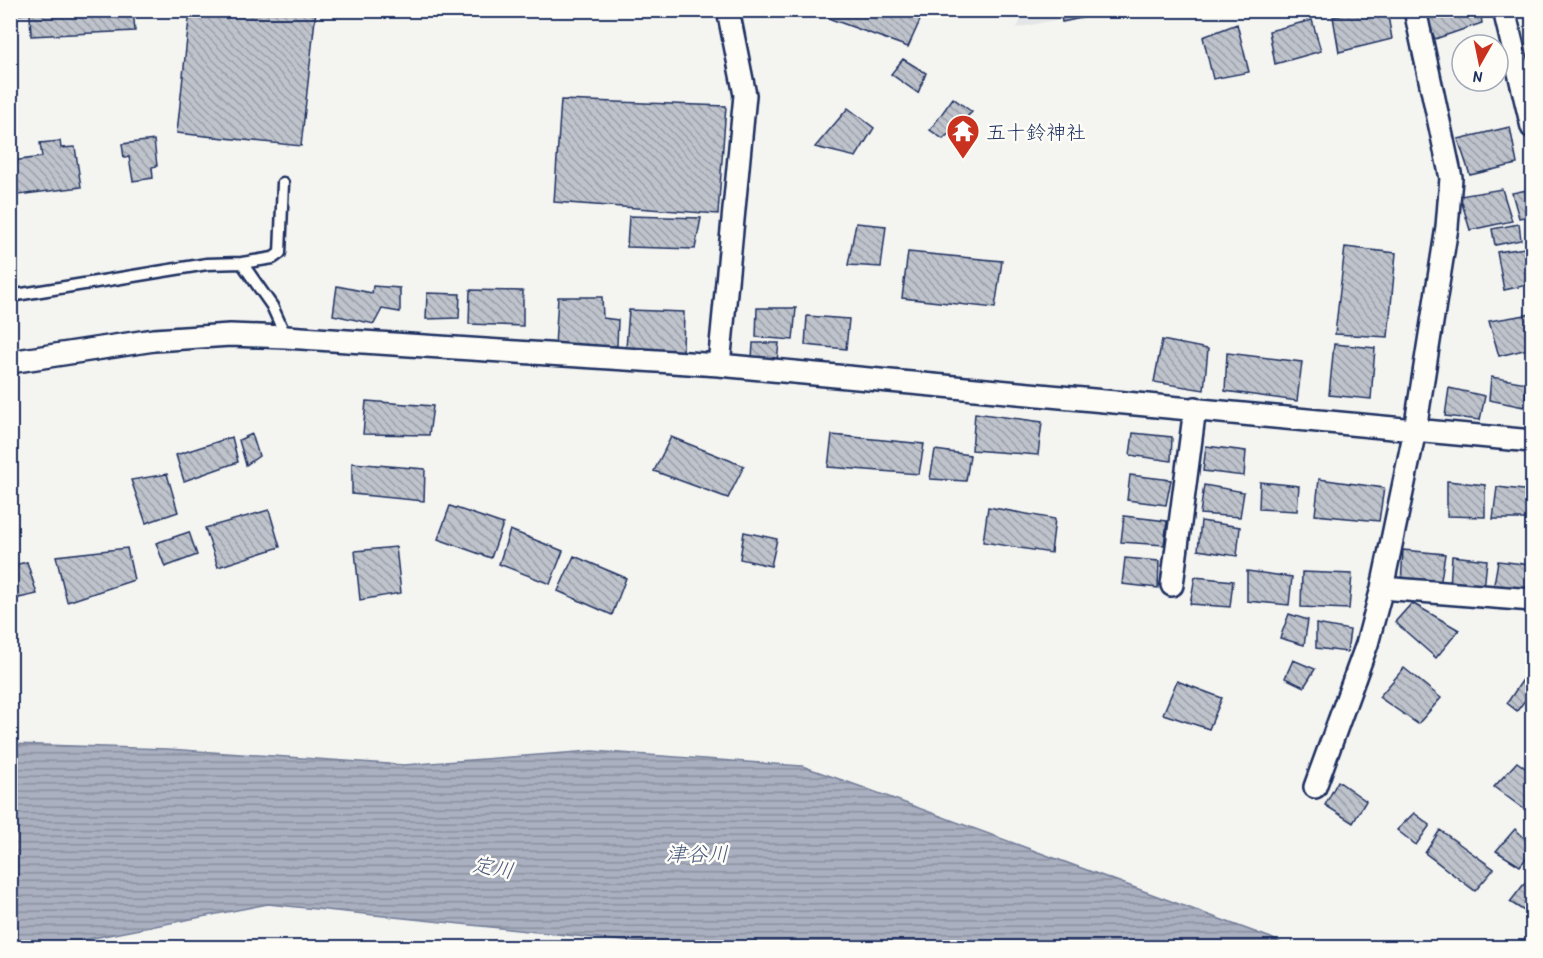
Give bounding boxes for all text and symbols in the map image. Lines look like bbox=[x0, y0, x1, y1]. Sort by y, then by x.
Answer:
north arrow bbox=[1450, 33, 1510, 93]
text: N bbox=[1471, 66, 1484, 89]
temple icon: 五十鈴神社 bbox=[945, 113, 981, 160]
place label: 五十鈴神社 bbox=[986, 118, 1086, 145]
water label: 津谷川 bbox=[666, 839, 729, 868]
water label: 定川 bbox=[470, 849, 516, 885]

